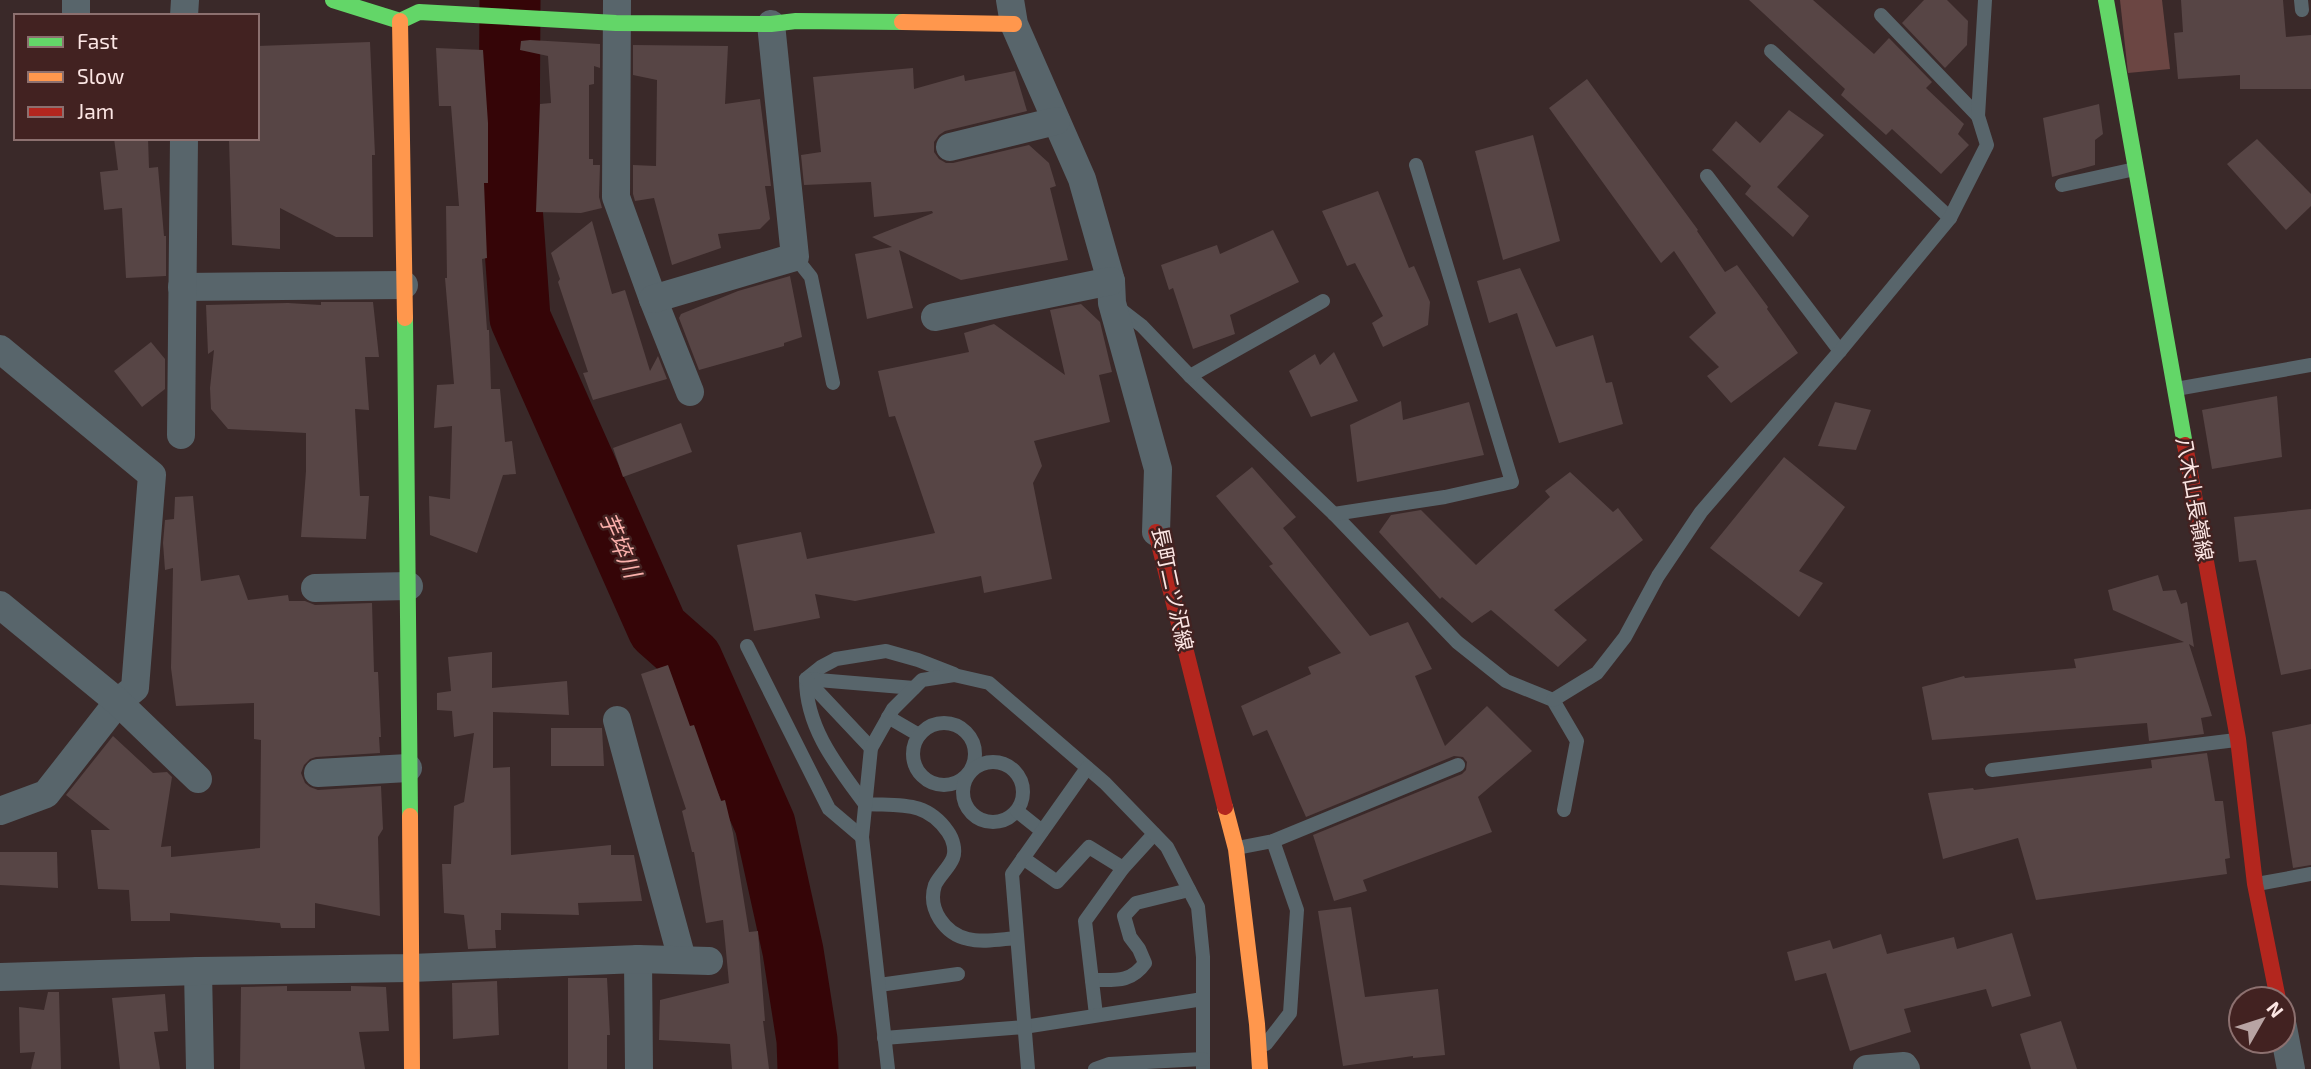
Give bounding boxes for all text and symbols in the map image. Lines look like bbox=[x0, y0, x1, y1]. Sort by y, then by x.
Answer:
legend bbox=[14, 14, 259, 140]
text: Fast bbox=[77, 28, 118, 53]
text: Slow bbox=[77, 63, 124, 88]
text: Jam bbox=[77, 98, 114, 123]
street label: 八木山長嶺線 bbox=[2172, 435, 2219, 563]
water label: 芋埣川 bbox=[594, 507, 649, 585]
street label: 長町二ツ沢線 bbox=[1148, 524, 1199, 653]
north arrow bbox=[2227, 985, 2297, 1055]
text: N bbox=[2262, 996, 2289, 1022]

